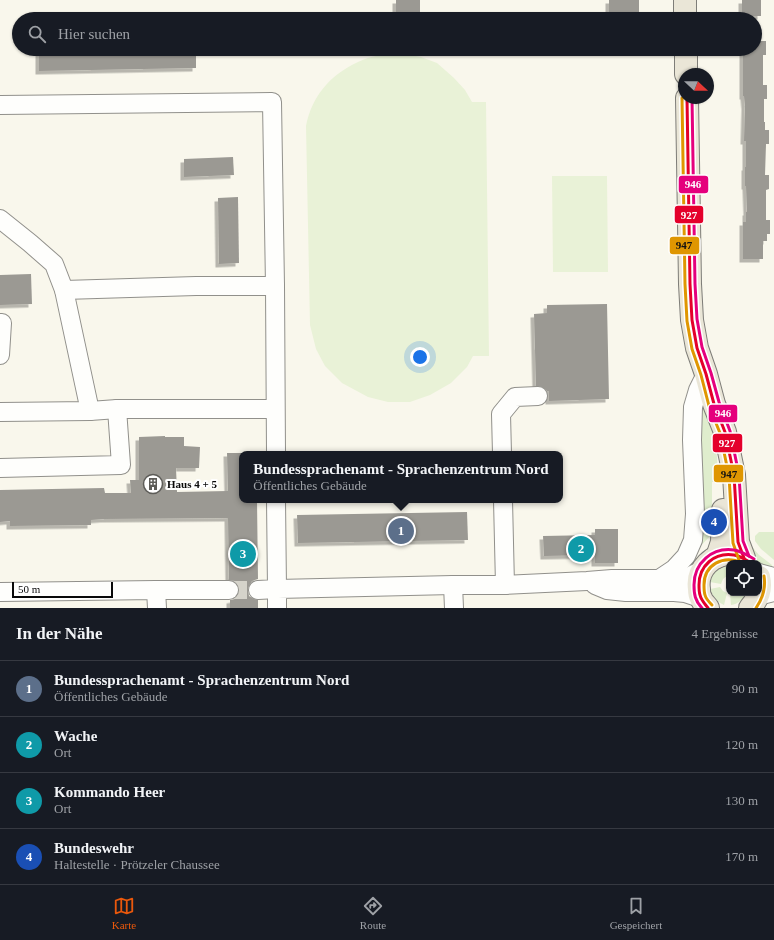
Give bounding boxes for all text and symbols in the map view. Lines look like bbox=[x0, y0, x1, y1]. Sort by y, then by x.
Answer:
search box bbox=[12, 12, 762, 56]
icon: search bbox=[26, 23, 48, 45]
text: Hier suchen bbox=[58, 26, 130, 42]
north arrow bbox=[678, 68, 714, 104]
line badge: 946 bbox=[678, 175, 709, 194]
text: 946 bbox=[685, 178, 702, 190]
line badge: 927 bbox=[674, 205, 704, 224]
text: 927 bbox=[681, 209, 698, 221]
line badge: 947 bbox=[669, 236, 700, 255]
text: 947 bbox=[676, 239, 693, 251]
your location bbox=[410, 347, 430, 367]
line badge: 946 bbox=[708, 404, 738, 423]
text: 946 bbox=[715, 407, 732, 419]
line badge: 927 bbox=[712, 433, 743, 453]
text: 927 bbox=[719, 437, 736, 449]
popup bbox=[239, 451, 563, 503]
text: Bundessprachenamt - Sprachenzentrum Nord bbox=[253, 461, 549, 477]
line badge: 947 bbox=[713, 464, 744, 483]
text: 947 bbox=[721, 468, 738, 480]
building icon: Haus 4 + 5 bbox=[142, 473, 164, 495]
place label: Haus 4 + 5 bbox=[167, 478, 217, 490]
text: Öffentliches Gebäude bbox=[253, 478, 367, 493]
pin: 4 bbox=[701, 507, 727, 537]
pin: 1 bbox=[388, 516, 414, 546]
pin: 2 bbox=[568, 534, 594, 564]
pin: 3 bbox=[230, 539, 256, 569]
map controls bbox=[726, 560, 762, 596]
button: locate bbox=[726, 560, 762, 596]
scale bar bbox=[12, 580, 113, 599]
text: 50 m bbox=[18, 583, 40, 595]
text: In der Nähe bbox=[16, 624, 103, 643]
text: 4 Ergebnisse bbox=[691, 626, 758, 641]
text: Bundessprachenamt - Sprachenzentrum Nord bbox=[54, 672, 349, 688]
text: 1 bbox=[26, 681, 32, 696]
text: 90 m bbox=[732, 681, 758, 696]
text: Öffentliches Gebäude bbox=[54, 689, 167, 704]
text: Wache bbox=[54, 728, 97, 744]
text: 2 bbox=[26, 737, 32, 752]
text: 120 m bbox=[725, 737, 758, 752]
text: Ort bbox=[54, 745, 71, 760]
text: Kommando Heer bbox=[54, 784, 165, 800]
text: 3 bbox=[26, 793, 32, 808]
text: 130 m bbox=[725, 793, 758, 808]
text: Ort bbox=[54, 801, 71, 816]
text: Bundeswehr bbox=[54, 840, 134, 856]
text: 4 bbox=[26, 849, 32, 864]
text: 170 m bbox=[725, 849, 758, 864]
text: Haltestelle · Prötzeler Chaussee bbox=[54, 857, 220, 872]
tab: Karte bbox=[112, 895, 136, 931]
tab: Route bbox=[360, 895, 386, 931]
tab: Gespeichert bbox=[610, 895, 662, 931]

